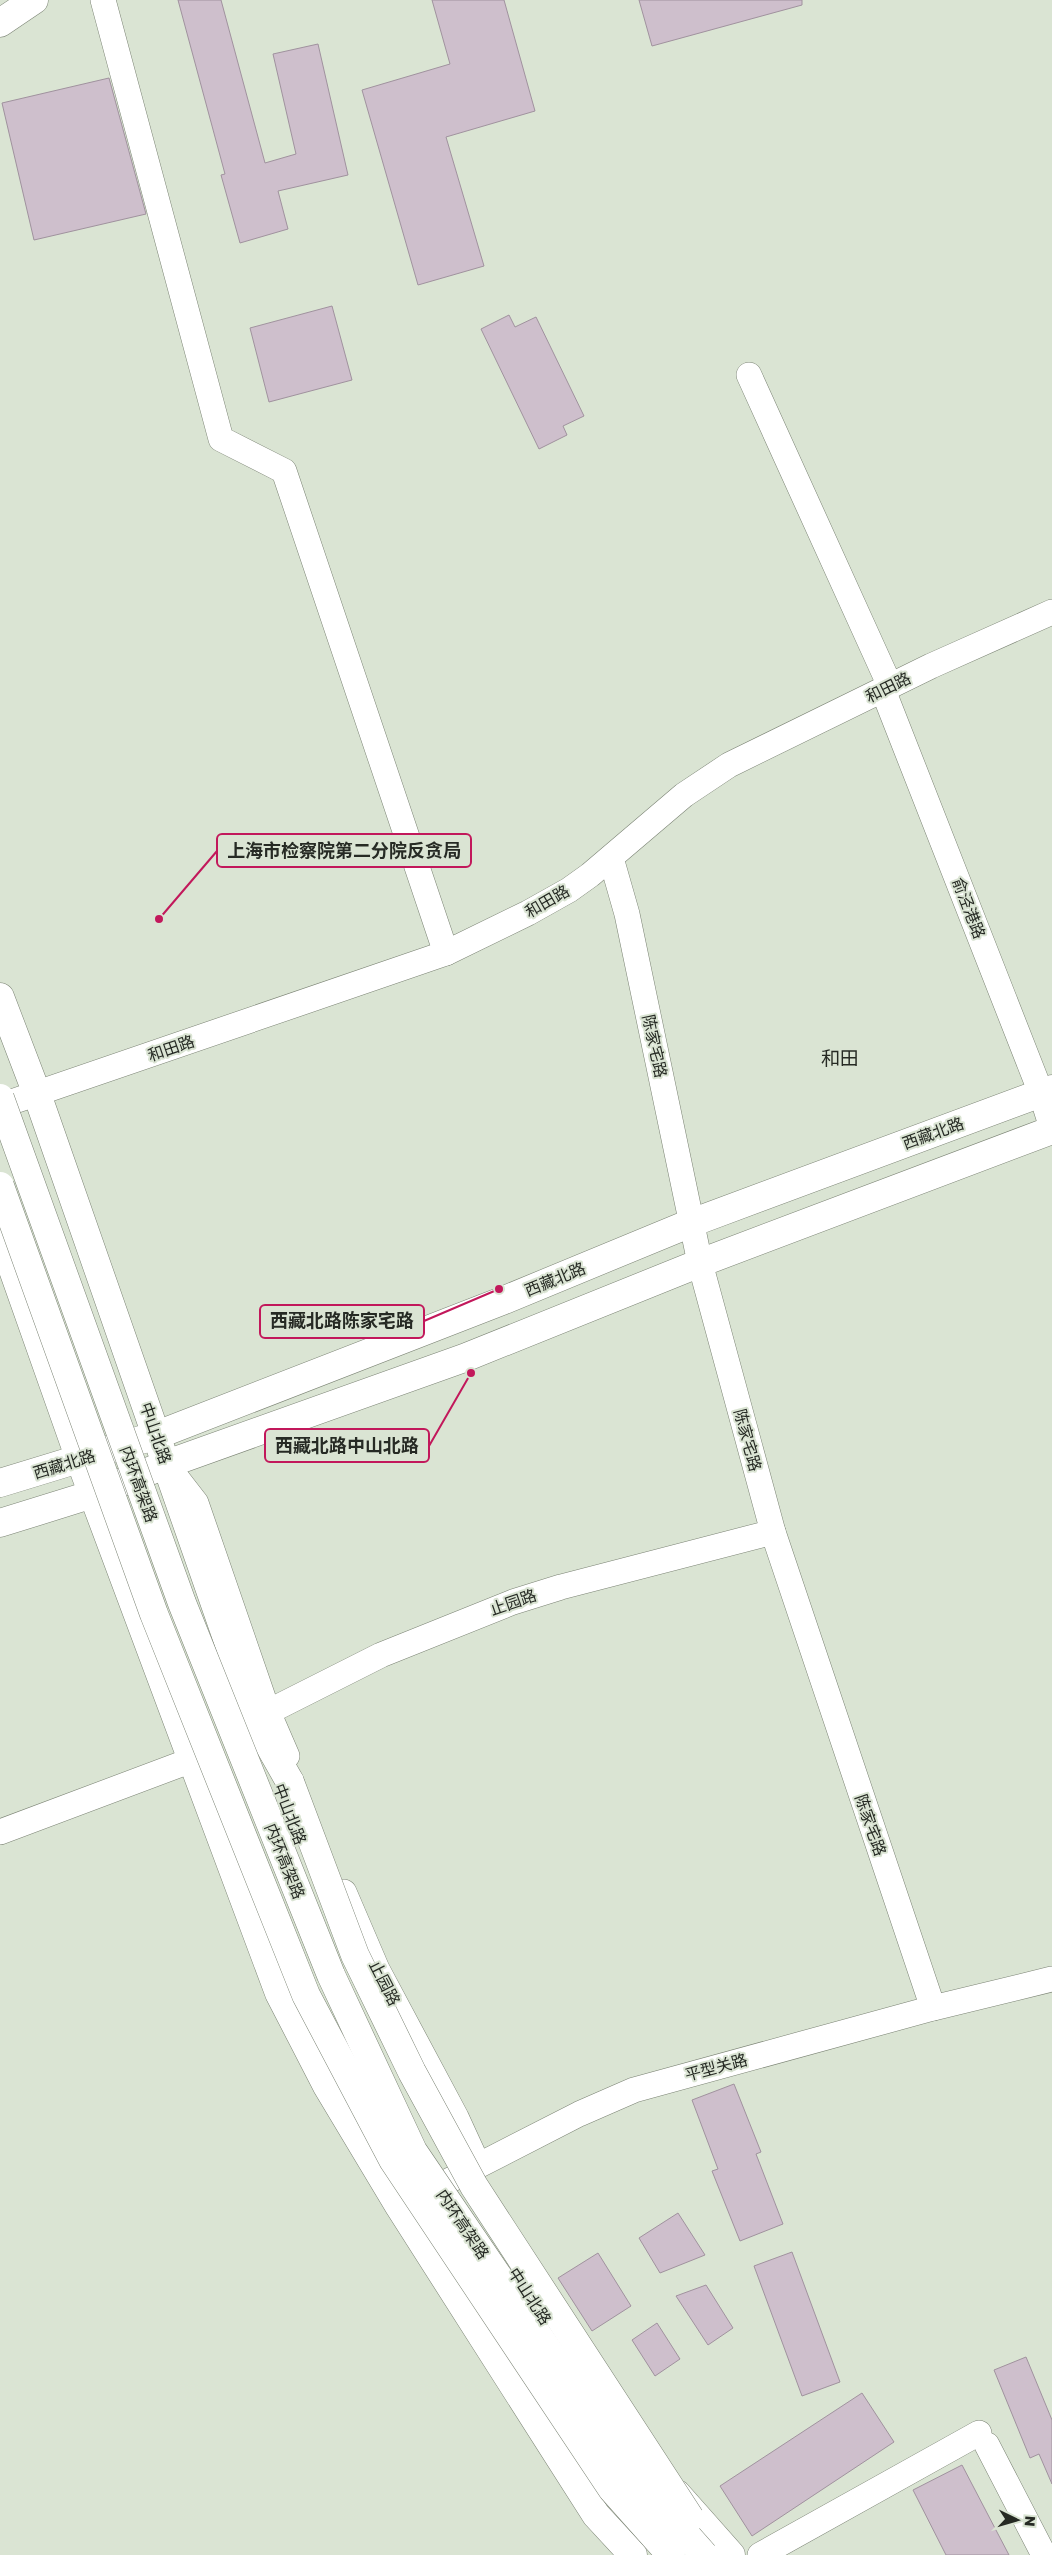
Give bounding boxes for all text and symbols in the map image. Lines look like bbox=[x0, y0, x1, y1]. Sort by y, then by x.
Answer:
street label: 和田路 bbox=[862, 667, 914, 707]
callout: 上海市检察院第二分院反贪局 bbox=[217, 834, 471, 867]
text: 上海市检察院第二分院反贪局 bbox=[227, 839, 461, 861]
street label: 俞泾港路 bbox=[948, 875, 990, 941]
street label: 和田路 bbox=[521, 880, 573, 922]
street label: 陈家宅路 bbox=[639, 1013, 671, 1079]
street label: 和田路 bbox=[145, 1031, 197, 1065]
district label: 和田 bbox=[821, 1046, 859, 1069]
street label: 西藏北路 bbox=[900, 1113, 966, 1153]
street label: 西藏北路 bbox=[522, 1258, 588, 1300]
callout: 西藏北路陈家宅路 bbox=[260, 1305, 424, 1338]
text: 西藏北路陈家宅路 bbox=[270, 1309, 414, 1331]
street label: 中山北路 bbox=[136, 1399, 176, 1467]
street label: 陈家宅路 bbox=[730, 1406, 766, 1474]
callout: 西藏北路中山北路 bbox=[265, 1429, 429, 1462]
text: 西藏北路中山北路 bbox=[275, 1434, 419, 1456]
street label: 内环高架路 bbox=[116, 1443, 162, 1525]
street label: 西藏北路 bbox=[30, 1445, 98, 1483]
street label: 止园路 bbox=[487, 1585, 539, 1619]
street label: 中山北路 bbox=[269, 1781, 311, 1847]
street label: 陈家宅路 bbox=[851, 1791, 891, 1859]
street label: 内环高架路 bbox=[261, 1820, 309, 1902]
street label: 止园路 bbox=[365, 1957, 405, 2009]
street label: 平型关路 bbox=[682, 2049, 750, 2085]
street label: 内环高架路 bbox=[432, 2185, 494, 2263]
street label: 中山北路 bbox=[504, 2264, 556, 2328]
north arrow bbox=[992, 2495, 1042, 2545]
text: N bbox=[1022, 2515, 1039, 2527]

